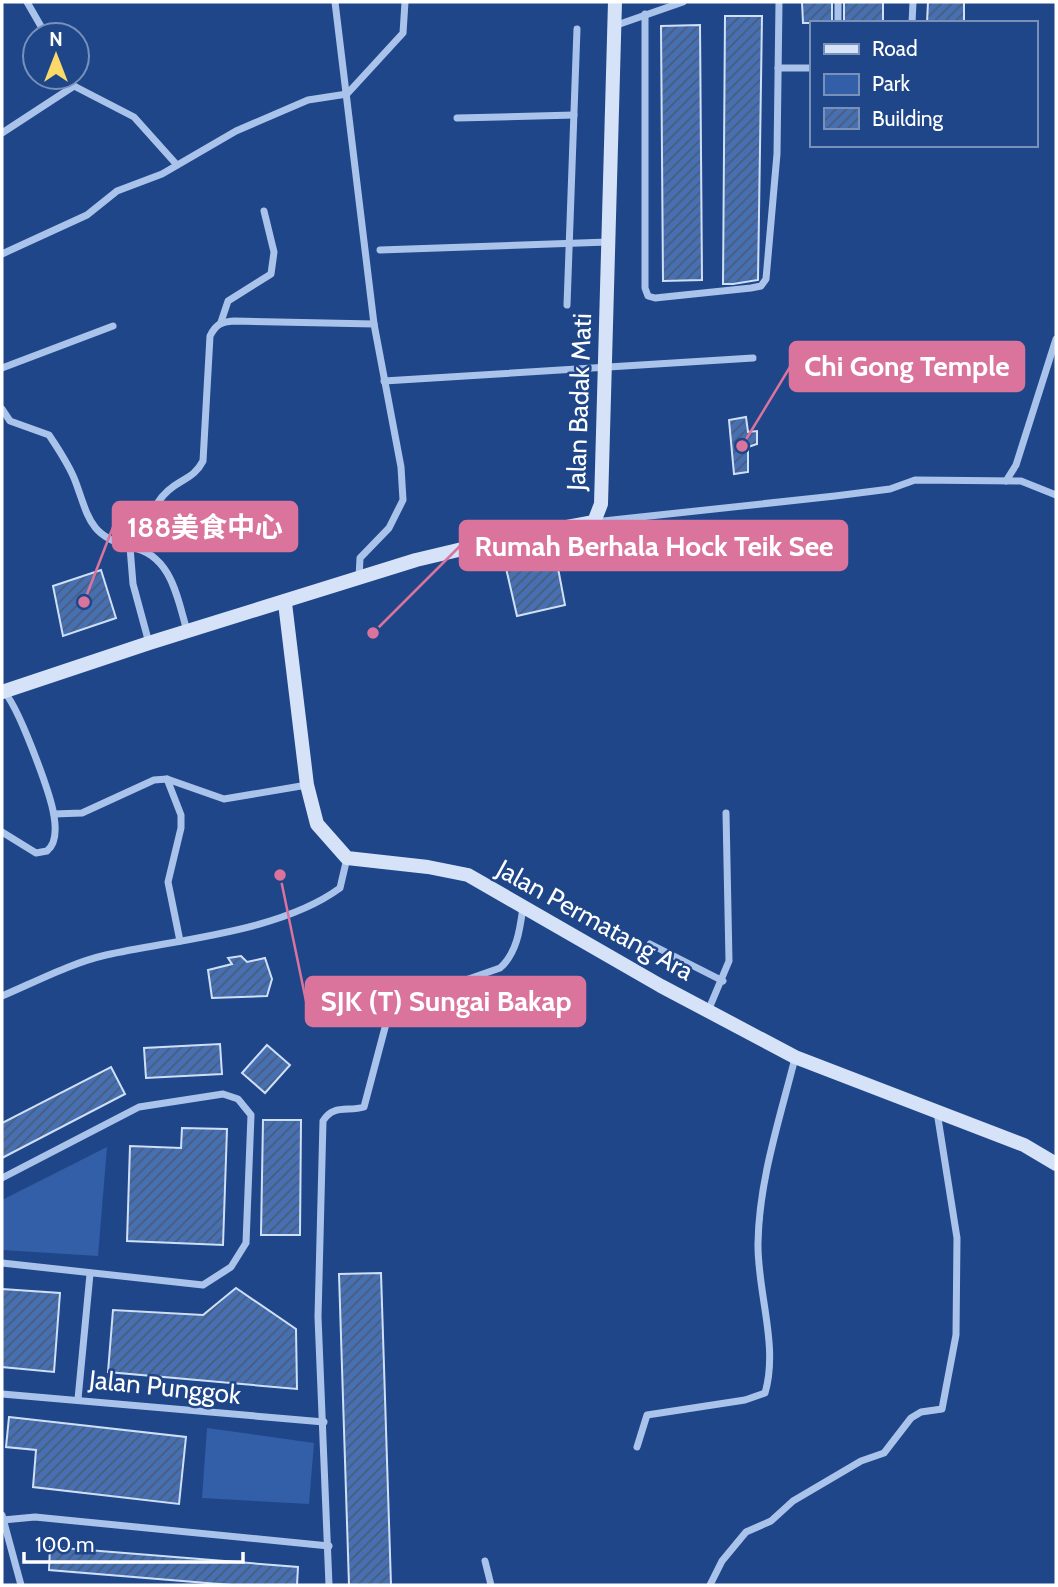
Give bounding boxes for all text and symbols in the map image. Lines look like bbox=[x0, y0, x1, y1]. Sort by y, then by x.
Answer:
north arrow bbox=[21, 21, 91, 91]
legend bbox=[810, 21, 1037, 147]
text: N bbox=[49, 28, 63, 51]
text: Road bbox=[872, 36, 918, 61]
text: Park bbox=[872, 71, 910, 96]
text: Building bbox=[872, 106, 944, 131]
street label: Jalan Badak Mati bbox=[560, 313, 598, 492]
callout: Chi Gong Temple bbox=[790, 342, 1024, 391]
text: Chi Gong Temple bbox=[804, 349, 1010, 383]
callout: 188美食中心 bbox=[113, 502, 297, 551]
text: 188美食中心 bbox=[127, 510, 283, 544]
callout: Rumah Berhala Hock Teik See bbox=[460, 521, 847, 570]
text: Rumah Berhala Hock Teik See bbox=[475, 529, 834, 563]
street label: Jalan Permatang Ara bbox=[490, 852, 699, 988]
callout: SJK (T) Sungai Bakap bbox=[306, 977, 585, 1026]
text: SJK (T) Sungai Bakap bbox=[320, 984, 572, 1018]
street label: Jalan Punggok bbox=[86, 1363, 243, 1411]
scale bar bbox=[24, 1520, 243, 1564]
text: 100 m bbox=[35, 1532, 94, 1557]

